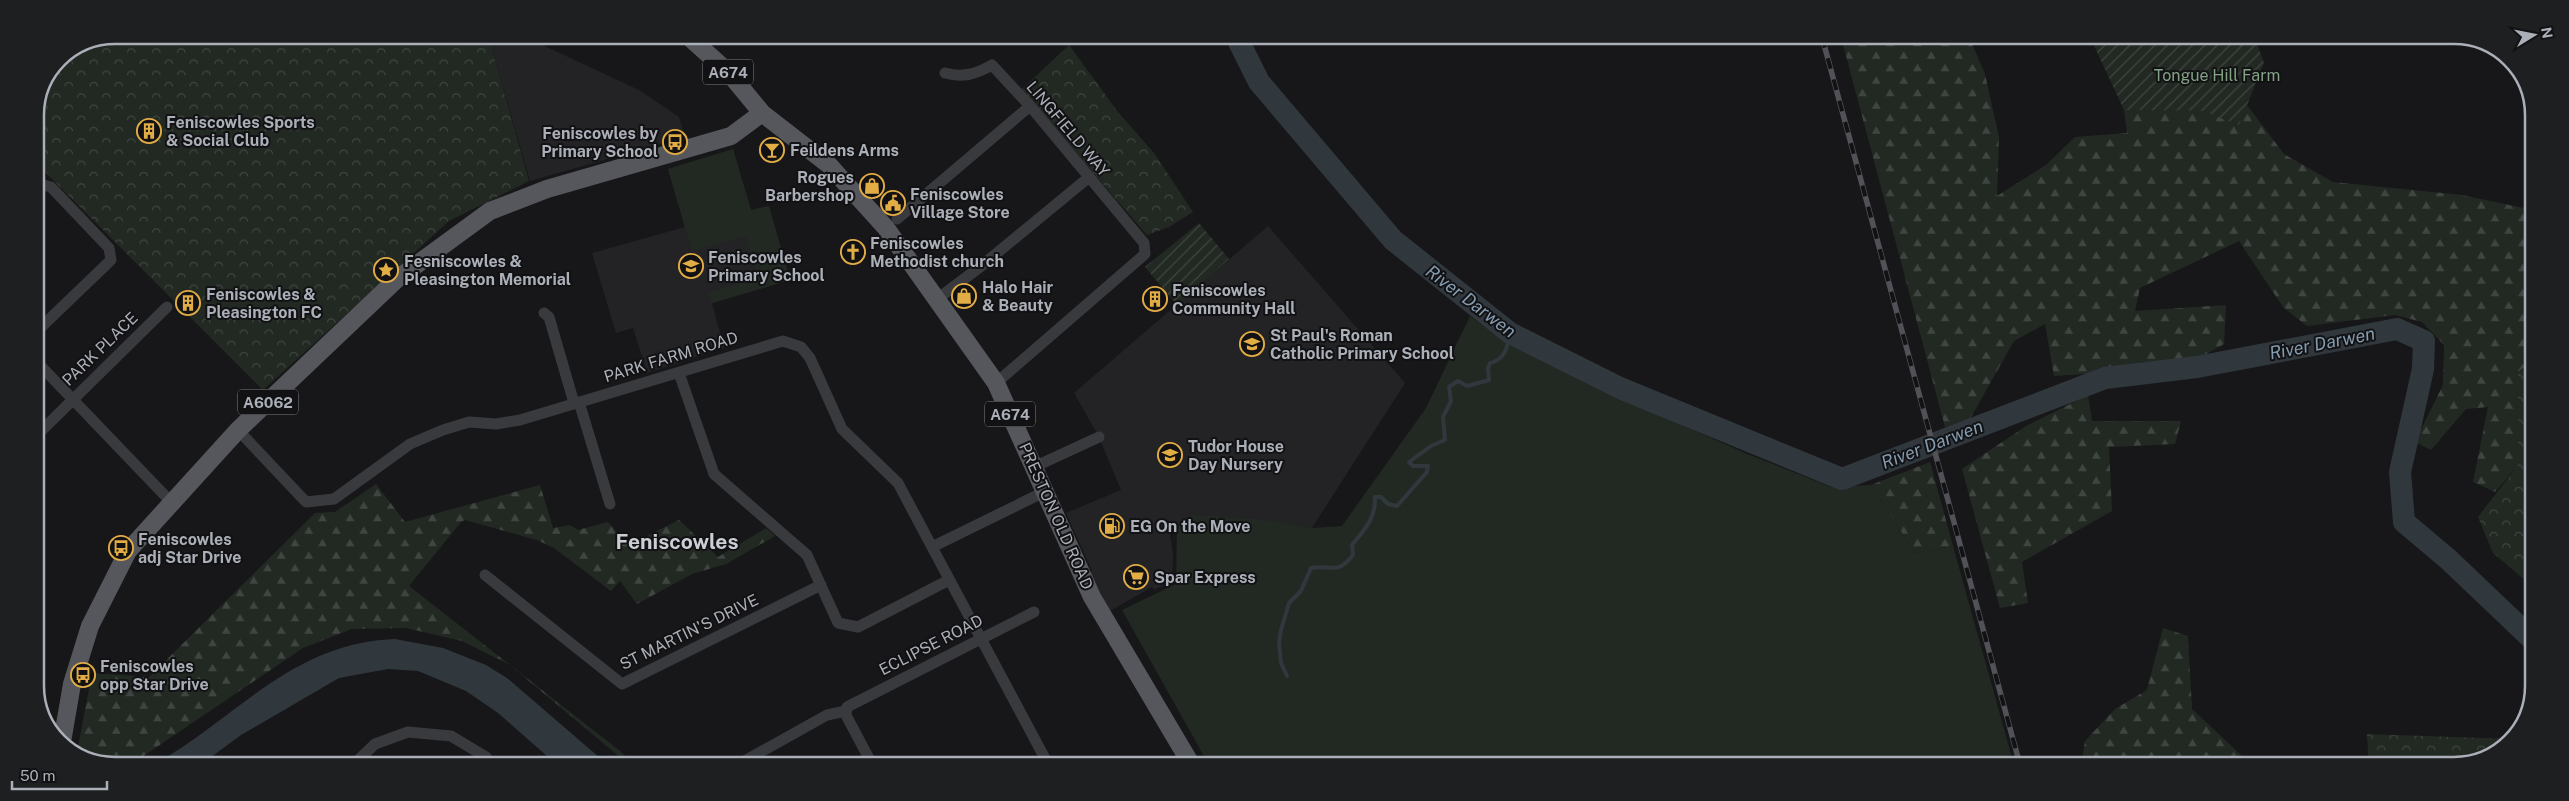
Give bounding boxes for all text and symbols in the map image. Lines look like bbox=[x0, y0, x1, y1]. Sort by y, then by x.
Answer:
north arrow bbox=[2509, 10, 2559, 60]
text: N bbox=[2538, 26, 2556, 40]
road number: A674 bbox=[703, 60, 753, 84]
park label: Tongue Hill Farm bbox=[2154, 66, 2280, 85]
street label: LINGFIELD WAY bbox=[1023, 77, 1114, 181]
place label: Feniscowles Sports & Social Club bbox=[166, 113, 315, 150]
building icon: Feniscowles Sports & Social Club bbox=[136, 118, 162, 144]
place label: Feniscowles by Primary School bbox=[541, 124, 658, 161]
bus stop icon: Feniscowles by Primary School bbox=[662, 129, 688, 155]
bar icon: Feildens Arms bbox=[759, 137, 785, 163]
place label: Feildens Arms bbox=[790, 141, 899, 160]
place label: Rogues Barbershop bbox=[765, 168, 854, 205]
shop icon: Rogues Barbershop bbox=[859, 173, 885, 199]
place label: Feniscowles Village Store bbox=[910, 185, 1010, 222]
public building icon: Feniscowles Village Store bbox=[880, 190, 906, 216]
place label: Feniscowles Methodist church bbox=[870, 234, 1004, 271]
church icon: Feniscowles Methodist church bbox=[840, 239, 866, 265]
place label: Feniscowles Primary School bbox=[708, 248, 825, 285]
place label: Fesniscowles & Pleasington Memorial bbox=[404, 252, 571, 289]
school or university icon: Feniscowles Primary School bbox=[678, 253, 704, 279]
place icon: Fesniscowles & Pleasington Memorial bbox=[373, 257, 399, 283]
water label: River Darwen bbox=[1422, 260, 1520, 342]
place label: Halo Hair & Beauty bbox=[982, 278, 1054, 315]
place label: Feniscowles Community Hall bbox=[1172, 281, 1296, 318]
shop icon: Halo Hair & Beauty bbox=[951, 283, 977, 309]
place label: Feniscowles & Pleasington FC bbox=[206, 285, 322, 322]
building icon: Feniscowles Community Hall bbox=[1142, 286, 1168, 312]
building icon: Feniscowles & Pleasington FC bbox=[175, 290, 201, 316]
street label: PARK PLACE bbox=[58, 308, 142, 390]
water label: River Darwen bbox=[2267, 322, 2377, 364]
place label: St Paul's Roman Catholic Primary School bbox=[1270, 326, 1454, 363]
street label: PARK FARM ROAD bbox=[602, 328, 740, 386]
school or university icon: St Paul's Roman Catholic Primary School bbox=[1239, 331, 1265, 357]
road number: A6062 bbox=[238, 390, 298, 414]
road number: A674 bbox=[985, 402, 1035, 426]
water label: River Darwen bbox=[1878, 415, 1986, 473]
place label: Tudor House Day Nursery bbox=[1188, 437, 1284, 474]
street label: PRESTON OLD ROAD bbox=[1015, 440, 1097, 592]
school or university icon: Tudor House Day Nursery bbox=[1157, 442, 1183, 468]
fuel station icon: EG On the Move bbox=[1099, 513, 1125, 539]
place label: EG On the Move bbox=[1130, 517, 1251, 536]
district label: Feniscowles bbox=[616, 529, 738, 554]
place label: Feniscowles adj Star Drive bbox=[138, 530, 241, 567]
bus stop icon: Feniscowles adj Star Drive bbox=[108, 535, 134, 561]
supermarket icon: Spar Express bbox=[1123, 564, 1149, 590]
place label: Spar Express bbox=[1154, 568, 1256, 587]
street label: ST MARTIN'S DRIVE bbox=[617, 590, 761, 674]
street label: ECLIPSE ROAD bbox=[876, 611, 986, 679]
place label: Feniscowles opp Star Drive bbox=[100, 657, 209, 694]
bus stop icon: Feniscowles opp Star Drive bbox=[70, 662, 96, 688]
scale bar bbox=[12, 758, 108, 790]
text: 50 m bbox=[20, 767, 55, 784]

